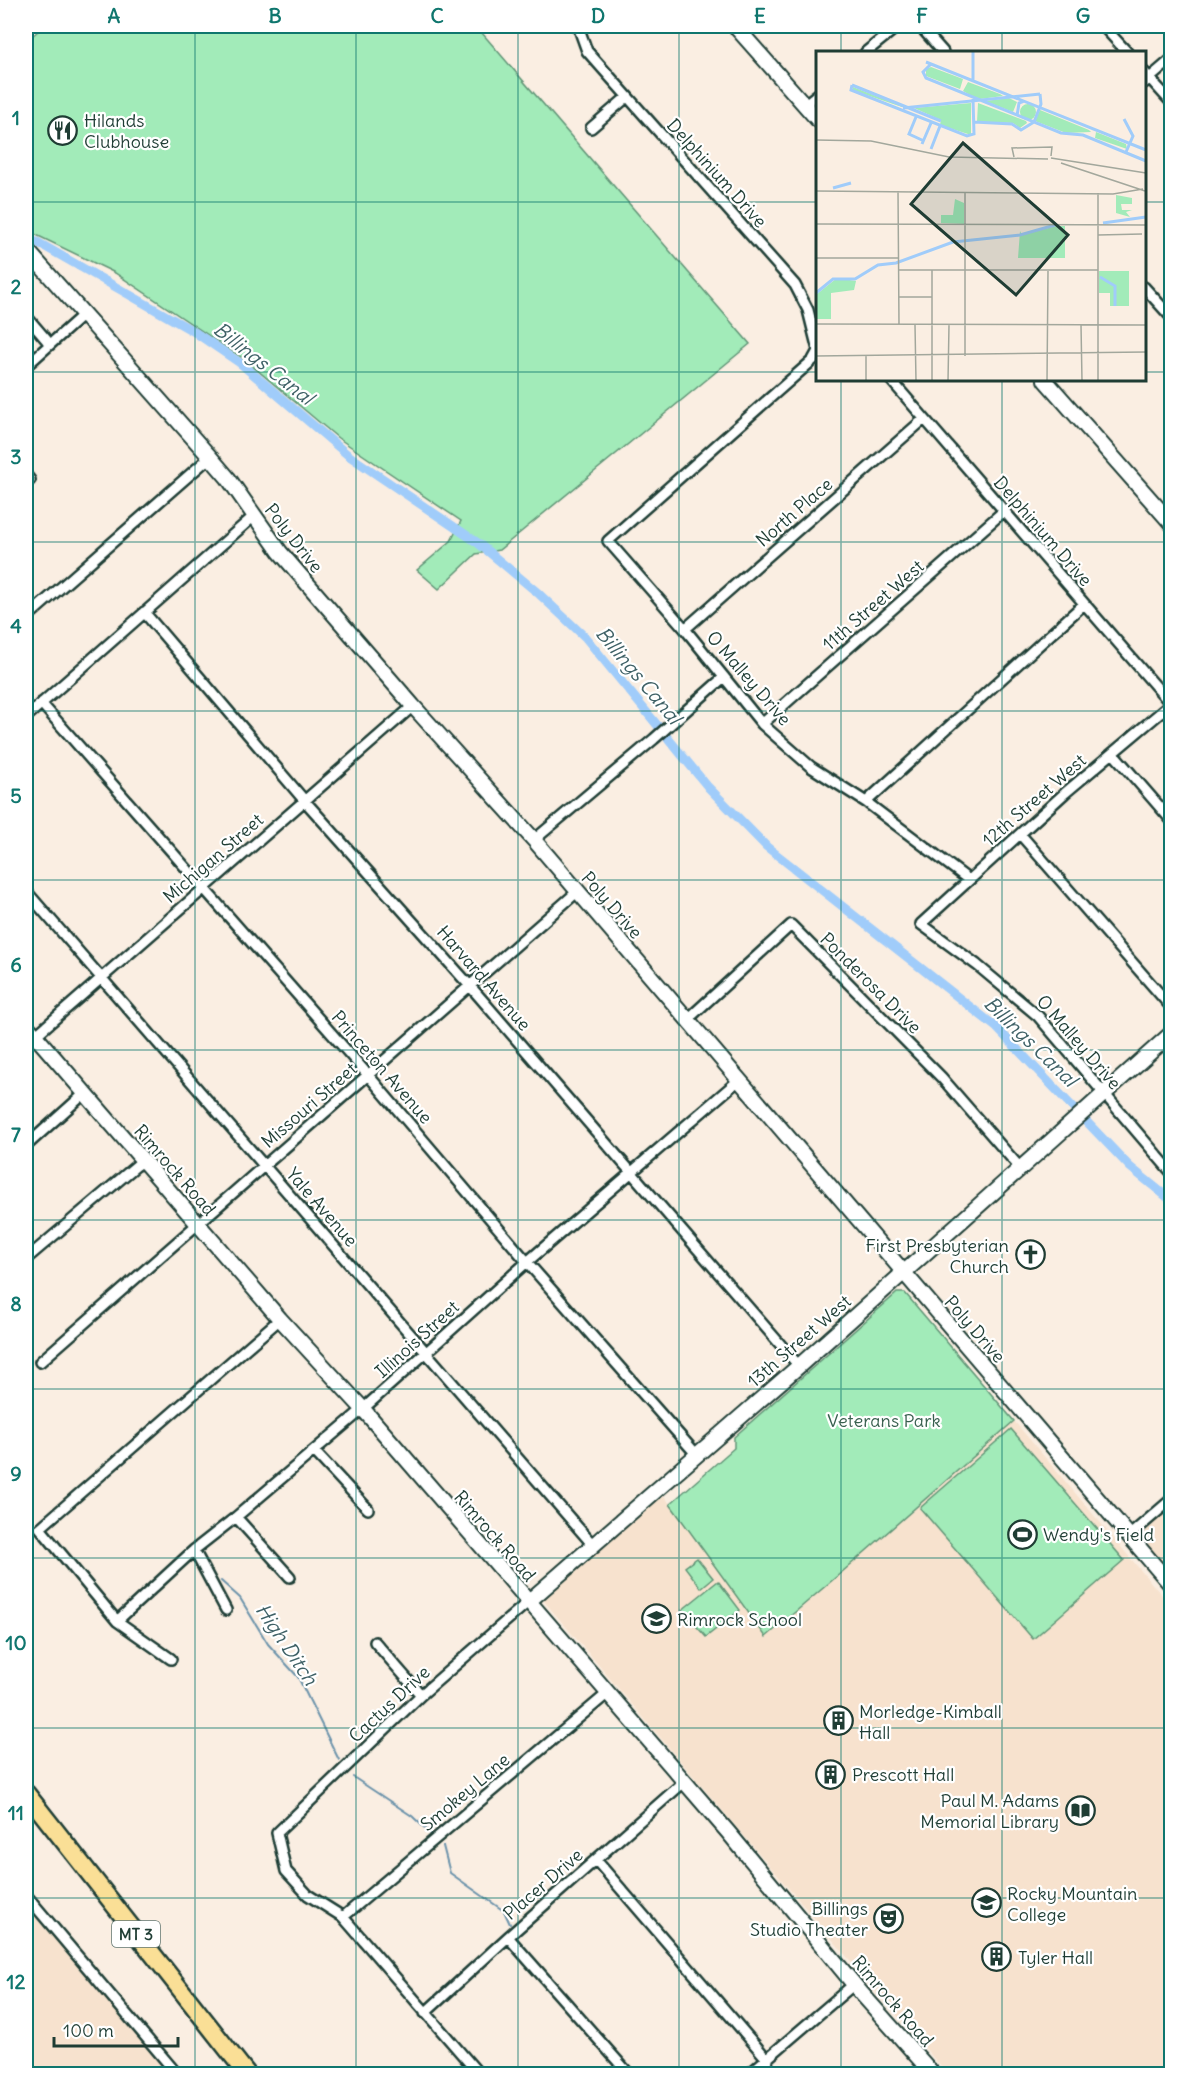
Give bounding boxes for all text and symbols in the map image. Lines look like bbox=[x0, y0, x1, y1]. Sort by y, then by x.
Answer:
text: A bbox=[108, 3, 121, 28]
text: B bbox=[268, 3, 282, 28]
text: C bbox=[430, 3, 444, 28]
text: D bbox=[591, 3, 605, 28]
text: E bbox=[754, 3, 766, 28]
text: F bbox=[916, 3, 928, 28]
text: G bbox=[1076, 3, 1090, 28]
inset map bbox=[816, 51, 1146, 381]
text: 1 bbox=[12, 105, 20, 130]
place label: Hilands Clubhouse bbox=[84, 109, 169, 153]
restaurant icon: Hilands Clubhouse bbox=[47, 114, 79, 146]
street label: Delphinium Drive bbox=[662, 114, 772, 232]
text: 2 bbox=[11, 274, 22, 299]
water label: Billings Canal bbox=[209, 316, 321, 411]
text: 3 bbox=[10, 444, 22, 469]
street label: Delphinium Drive bbox=[989, 471, 1097, 591]
street label: North Place bbox=[751, 472, 837, 552]
street label: Poly Drive bbox=[260, 499, 328, 577]
street label: 11th Street West bbox=[818, 555, 928, 655]
text: 4 bbox=[10, 613, 22, 638]
water label: Billings Canal bbox=[591, 621, 689, 731]
street label: O Malley Drive bbox=[702, 626, 796, 730]
street label: 12th Street West bbox=[977, 749, 1091, 851]
text: 5 bbox=[10, 783, 22, 808]
street label: Michigan Street bbox=[158, 808, 268, 908]
street label: Poly Drive bbox=[577, 867, 647, 943]
street label: Harvard Avenue bbox=[432, 921, 536, 1035]
street label: Ponderosa Drive bbox=[816, 928, 926, 1038]
text: 6 bbox=[10, 952, 22, 977]
water label: Billings Canal bbox=[979, 990, 1084, 1093]
street label: O Malley Drive bbox=[1032, 990, 1126, 1094]
street label: Princeton Avenue bbox=[327, 1006, 437, 1128]
street label: Missouri Street bbox=[256, 1057, 362, 1153]
street label: Rimrock Road bbox=[129, 1120, 221, 1221]
text: 7 bbox=[11, 1122, 21, 1147]
street label: Yale Avenue bbox=[281, 1163, 363, 1251]
place label: First Presbyterian Church bbox=[866, 1234, 1009, 1278]
church icon: First Presbyterian Church bbox=[1014, 1239, 1046, 1271]
street label: 13th Street West bbox=[742, 1290, 856, 1392]
text: 8 bbox=[10, 1291, 22, 1316]
street label: Poly Drive bbox=[940, 1291, 1010, 1367]
street label: Illinois Street bbox=[370, 1295, 464, 1383]
park label: Veterans Park bbox=[827, 1409, 941, 1432]
text: 9 bbox=[10, 1461, 22, 1486]
street label: Rimrock Road bbox=[449, 1486, 541, 1587]
sports icon: Wendy's Field bbox=[1006, 1518, 1038, 1550]
place label: Wendy's Field bbox=[1043, 1523, 1154, 1546]
water label: High Ditch bbox=[251, 1598, 324, 1690]
school or university icon: Rimrock School bbox=[640, 1603, 672, 1635]
place label: Rimrock School bbox=[677, 1608, 802, 1631]
text: 10 bbox=[5, 1630, 27, 1655]
street label: Cactus Drive bbox=[344, 1661, 434, 1747]
place label: Morledge-Kimball Hall bbox=[859, 1700, 1002, 1744]
building icon: Morledge-Kimball Hall bbox=[822, 1705, 854, 1737]
street label: Smokey Lane bbox=[416, 1748, 514, 1836]
building icon: Prescott Hall bbox=[815, 1758, 847, 1790]
place label: Prescott Hall bbox=[852, 1763, 954, 1786]
place label: Paul M. Adams Memorial Library bbox=[920, 1789, 1059, 1833]
library icon: Paul M. Adams Memorial Library bbox=[1064, 1794, 1096, 1826]
text: 11 bbox=[8, 1800, 24, 1825]
street label: Placer Drive bbox=[499, 1843, 587, 1925]
place label: Rocky Mountain College bbox=[1007, 1882, 1137, 1926]
school or university icon: Rocky Mountain College bbox=[970, 1887, 1002, 1919]
place label: Billings Studio Theater bbox=[750, 1897, 869, 1941]
theatre icon: Billings Studio Theater bbox=[873, 1902, 905, 1934]
road number: MT 3 bbox=[112, 1921, 160, 1947]
building icon: Tyler Hall bbox=[981, 1941, 1013, 1973]
place label: Tyler Hall bbox=[1018, 1946, 1093, 1969]
street label: Rimrock Road bbox=[847, 1951, 939, 2052]
text: 12 bbox=[7, 1969, 25, 1994]
scale bar bbox=[54, 2010, 178, 2048]
text: 100 m bbox=[63, 2019, 114, 2042]

